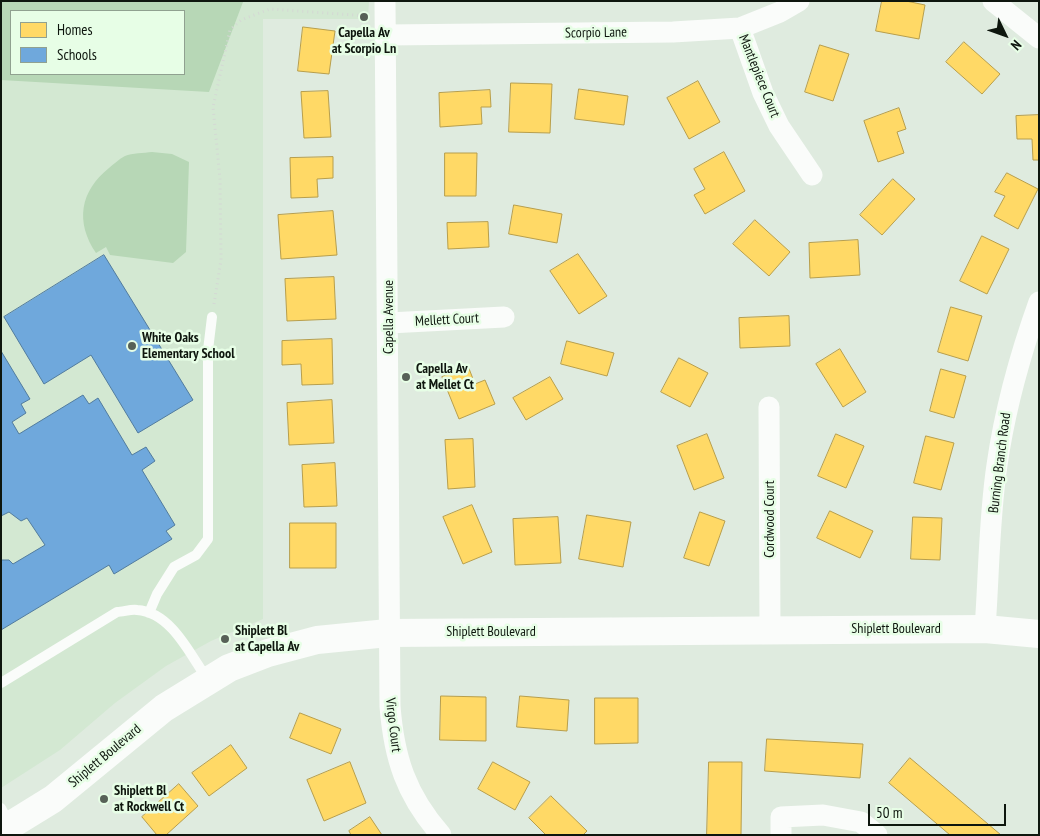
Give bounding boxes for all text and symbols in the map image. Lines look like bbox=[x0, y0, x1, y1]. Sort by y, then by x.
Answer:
legend bbox=[10, 10, 185, 75]
north arrow bbox=[980, 10, 1030, 60]
marker: Capella Av at Scorpio Ln bbox=[358, 11, 370, 23]
text: Homes bbox=[57, 20, 93, 39]
street label: Scorpio Lane bbox=[565, 24, 627, 42]
place label: Capella Av at Scorpio Ln bbox=[332, 25, 396, 58]
street label: Mantlepiece Court bbox=[735, 32, 783, 120]
text: N bbox=[1007, 36, 1025, 54]
text: Schools bbox=[57, 45, 97, 64]
street label: Capella Avenue bbox=[381, 280, 397, 354]
street label: Mellett Court bbox=[415, 310, 479, 330]
place label: White Oaks Elementary School bbox=[142, 330, 235, 362]
marker: White Oaks Elementary School bbox=[126, 340, 138, 352]
place label: Capella Av at Mellet Ct bbox=[416, 361, 474, 394]
marker: Capella Av at Mellet Ct bbox=[400, 371, 412, 383]
street label: Burning Branch Road bbox=[986, 412, 1014, 514]
street label: Cordwood Court bbox=[762, 480, 778, 558]
street label: Shiplett Boulevard bbox=[851, 621, 941, 637]
place label: Shiplett Bl at Capella Av bbox=[235, 623, 299, 656]
street label: Shiplett Boulevard bbox=[446, 624, 536, 640]
marker: Shiplett Bl at Capella Av bbox=[219, 633, 231, 645]
street label: Virgo Court bbox=[381, 697, 405, 753]
street label: Shiplett Boulevard bbox=[65, 721, 145, 791]
place label: Shiplett Bl at Rockwell Ct bbox=[114, 783, 184, 816]
marker: Shiplett Bl at Rockwell Ct bbox=[98, 793, 110, 805]
scale bar bbox=[870, 794, 1008, 826]
text: 50 m bbox=[876, 803, 902, 822]

